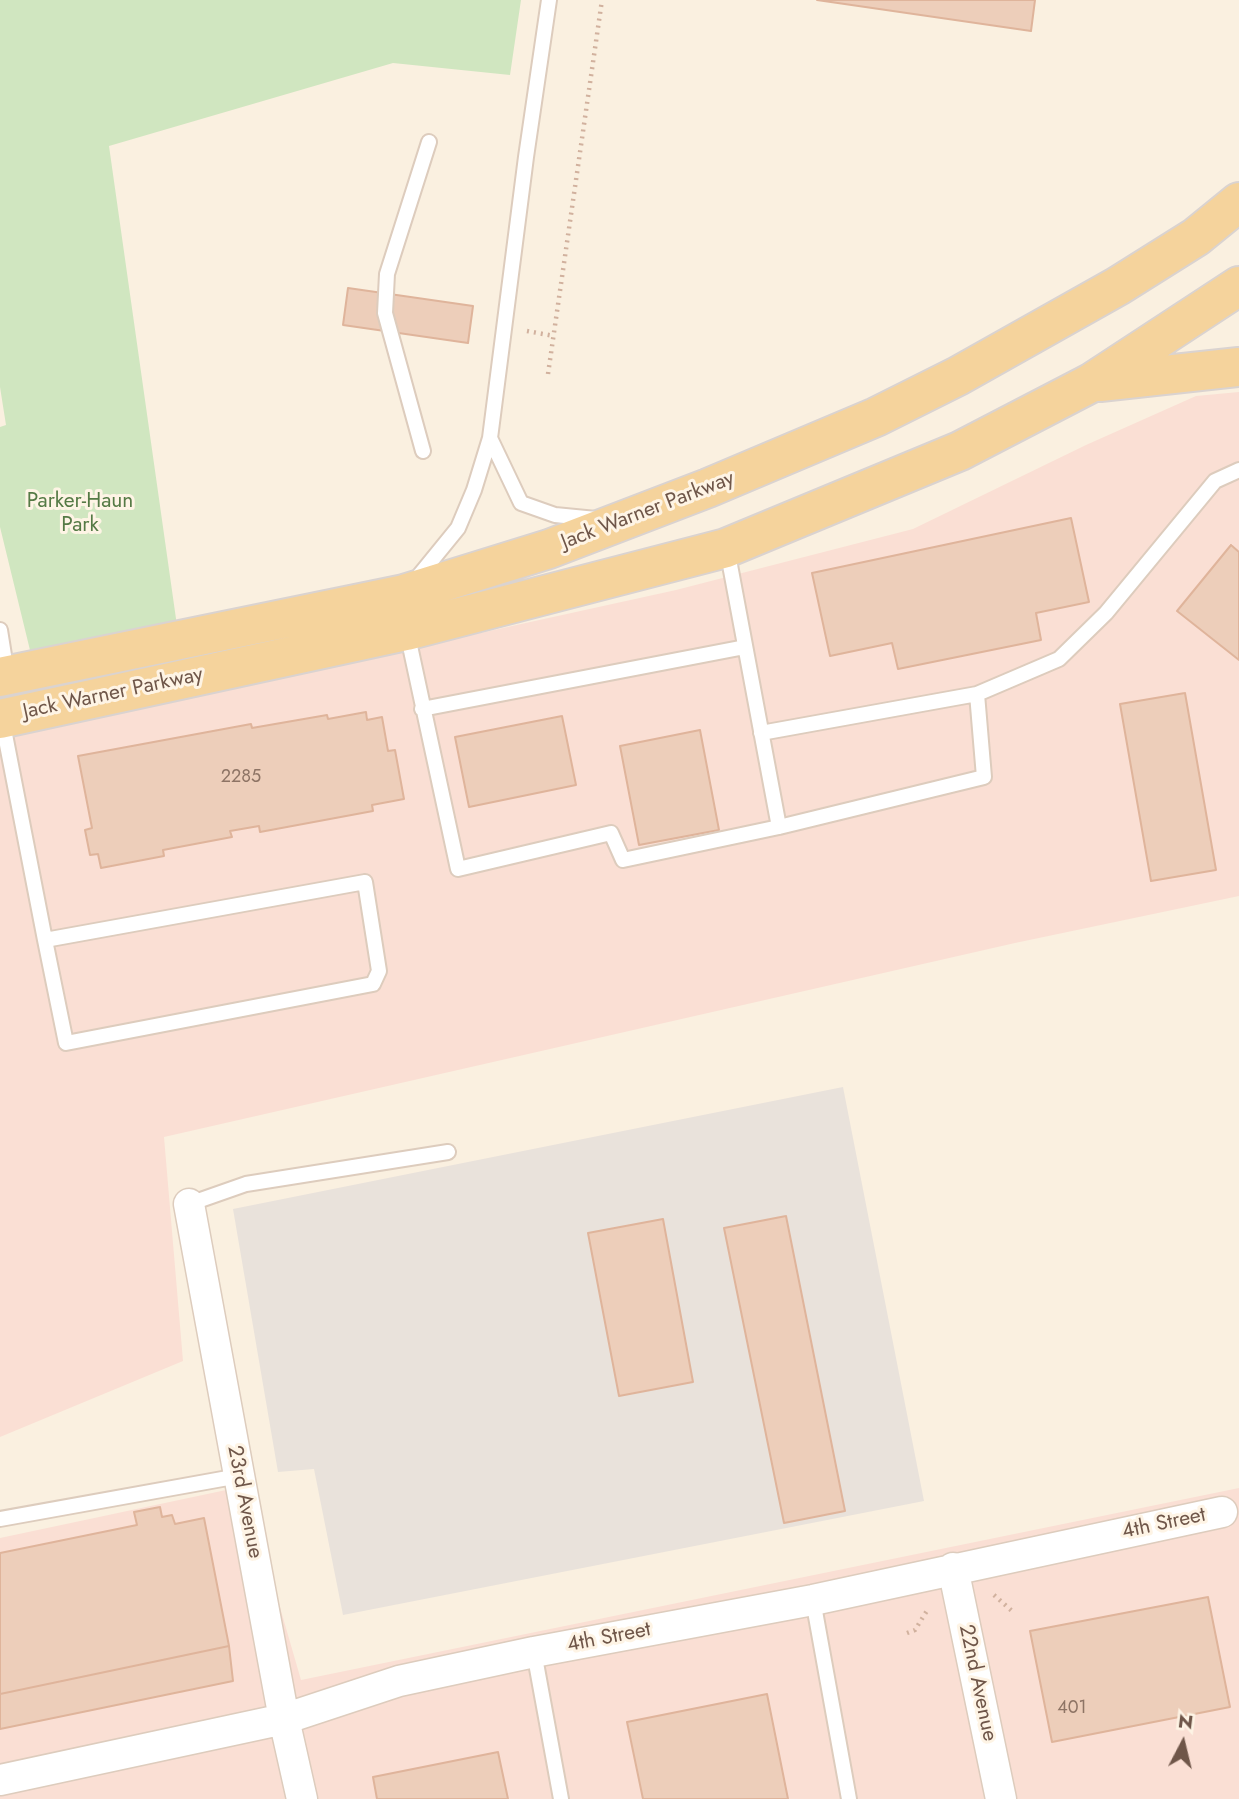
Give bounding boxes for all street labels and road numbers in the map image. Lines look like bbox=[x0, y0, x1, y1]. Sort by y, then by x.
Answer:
street label: Jack Warner Parkway bbox=[558, 466, 738, 556]
street label: Jack Warner Parkway bbox=[21, 663, 205, 725]
street label: 23rd Avenue bbox=[221, 1443, 267, 1561]
street label: 4th Street bbox=[1120, 1503, 1208, 1545]
street label: 4th Street bbox=[565, 1618, 653, 1658]
street label: 22nd Avenue bbox=[952, 1622, 1002, 1744]

